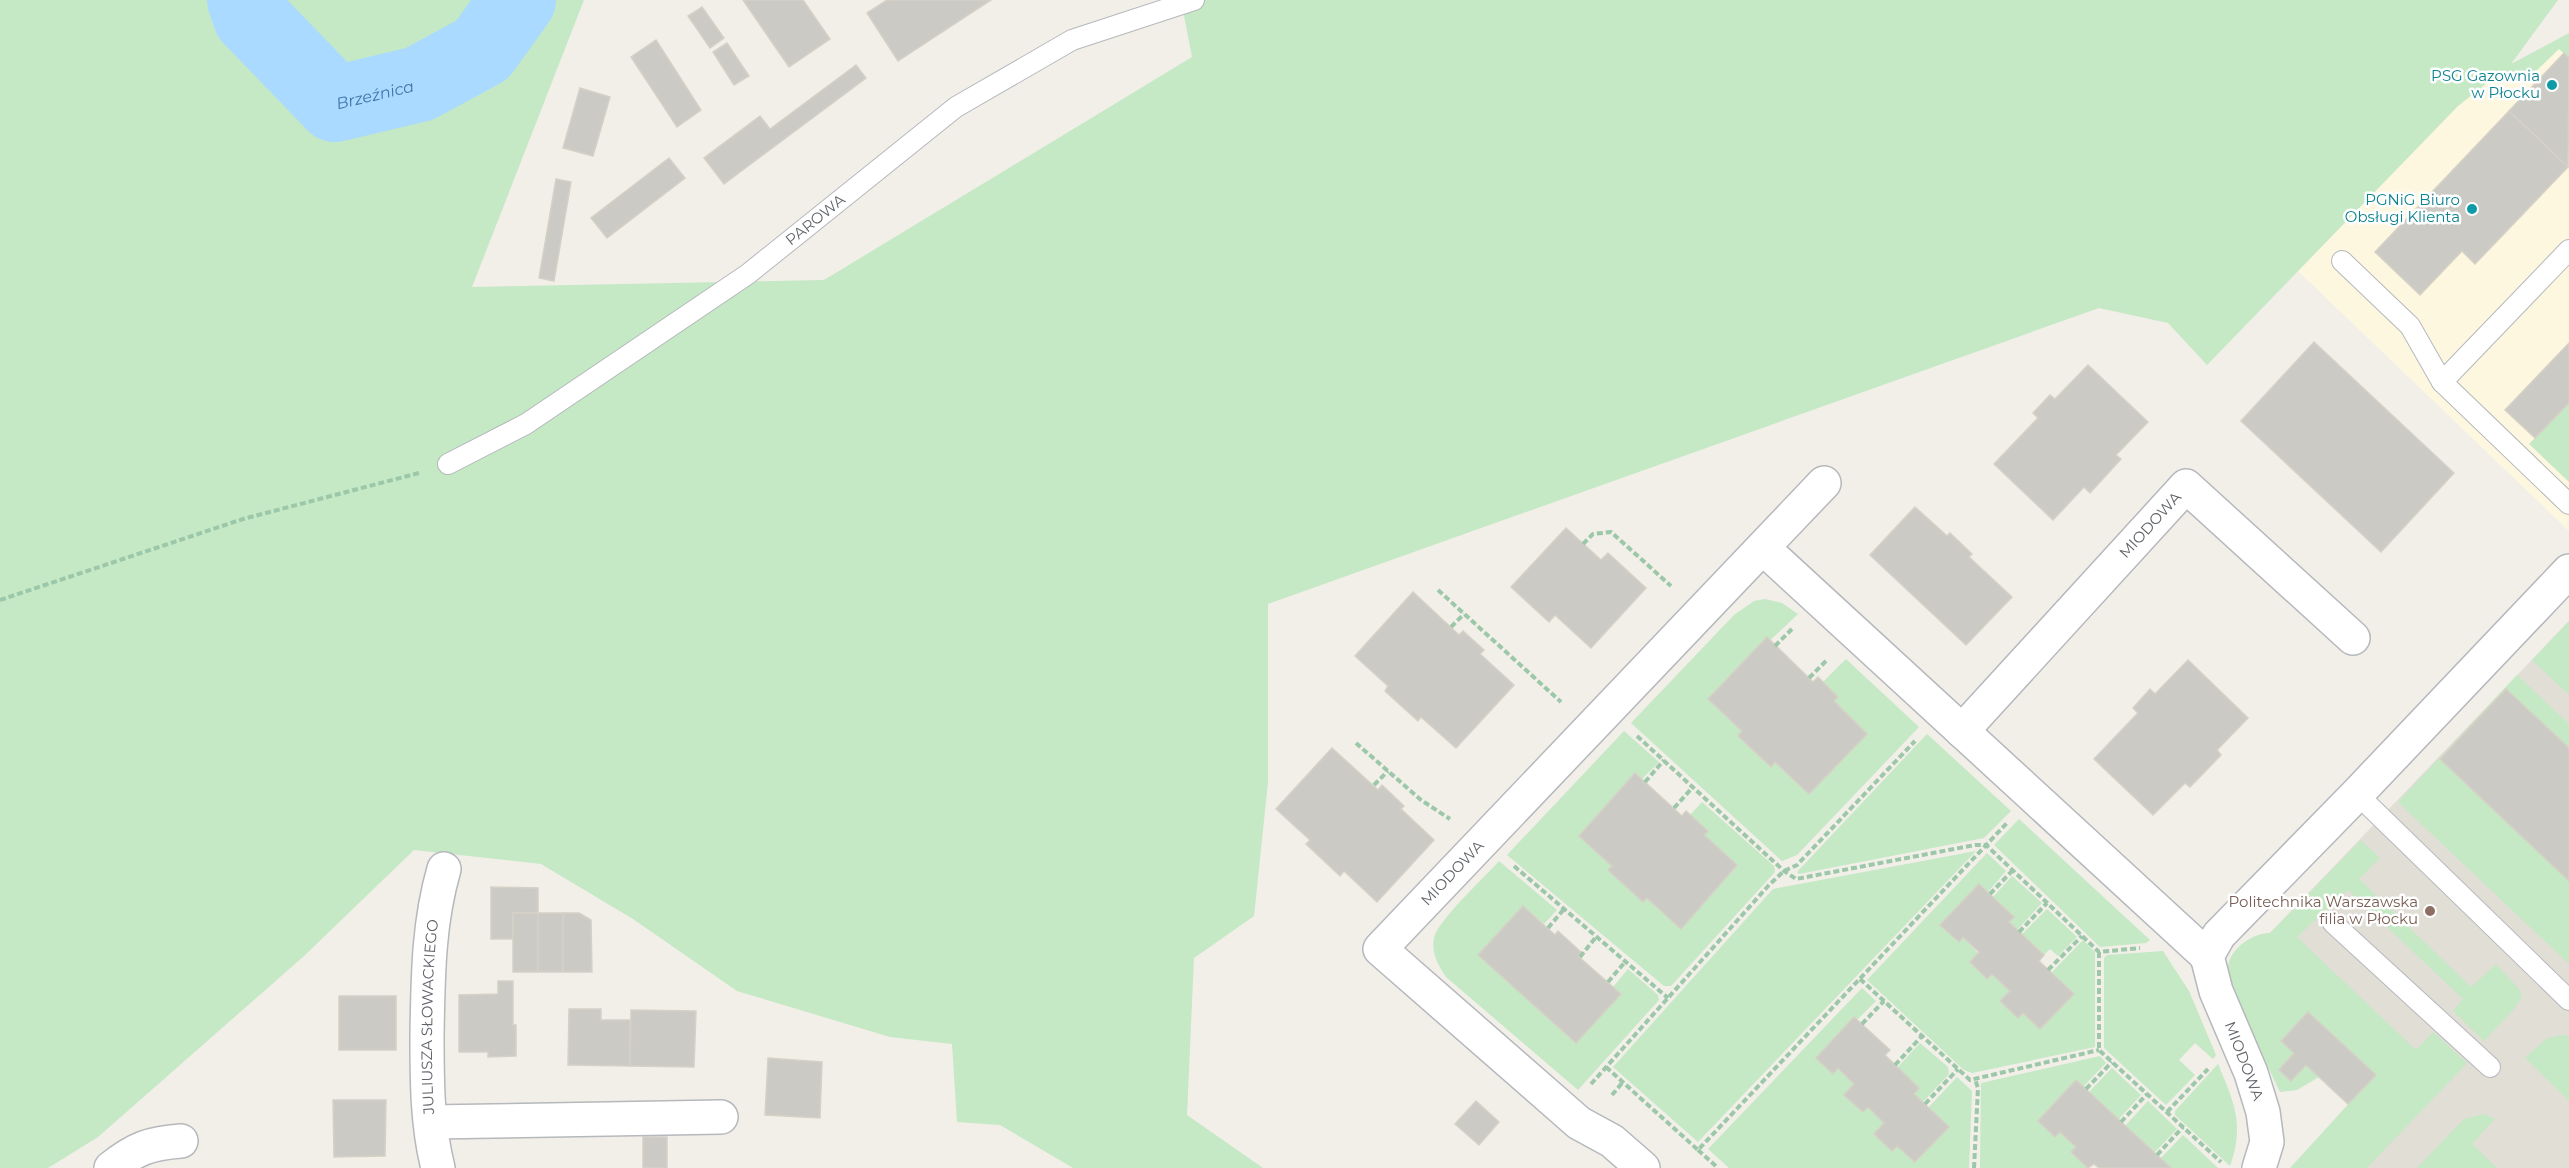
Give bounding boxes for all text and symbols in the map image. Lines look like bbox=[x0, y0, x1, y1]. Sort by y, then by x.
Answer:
place label: PSG Gazownia w Płocku bbox=[2431, 66, 2540, 102]
water label: Brzeźnica bbox=[334, 77, 416, 113]
marker: PSG Gazownia w Płocku bbox=[2545, 78, 2559, 92]
street label: PAROWA bbox=[781, 190, 849, 249]
place label: PGNiG Biuro Obsługi Klienta bbox=[2345, 190, 2460, 226]
marker: PGNiG Biuro Obsługi Klienta bbox=[2465, 202, 2479, 216]
street label: MIODOWA bbox=[2115, 488, 2185, 562]
street label: MIODOWA bbox=[1417, 836, 1488, 909]
place label: Politechnika Warszawska filia w Płocku bbox=[2229, 892, 2418, 928]
marker: Politechnika Warszawska filia w Płocku bbox=[2423, 904, 2437, 918]
street label: JULIUSZA SŁOWACKIEGO bbox=[417, 918, 442, 1116]
street label: MIODOWA bbox=[2221, 1019, 2268, 1103]

